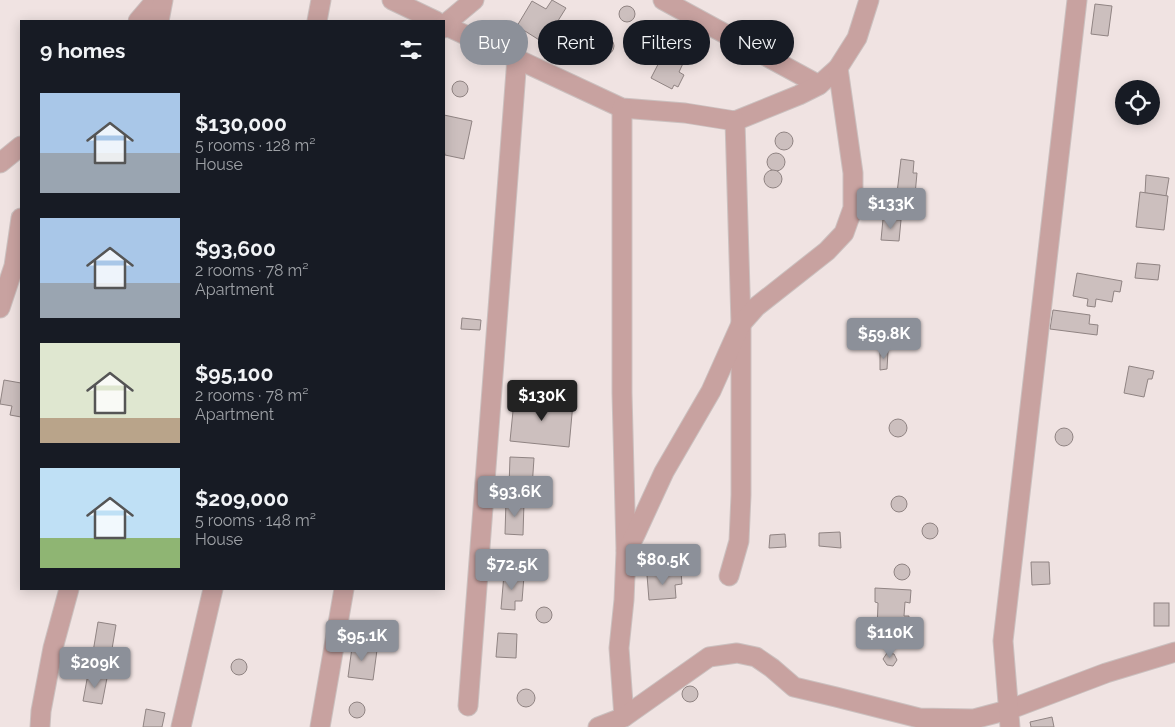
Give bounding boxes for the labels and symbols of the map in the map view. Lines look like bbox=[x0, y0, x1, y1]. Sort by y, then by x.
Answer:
pin: $133K bbox=[856, 188, 926, 230]
pin: $59.8K bbox=[843, 318, 925, 360]
pin: $130K bbox=[507, 380, 577, 422]
pin: $93.6K bbox=[474, 476, 556, 518]
pin: $80.5K bbox=[622, 544, 704, 586]
pin: $72.5K bbox=[471, 548, 553, 591]
pin: $110K bbox=[855, 616, 925, 659]
pin: $95.1K bbox=[321, 620, 403, 662]
pin: $209K bbox=[60, 646, 130, 689]

